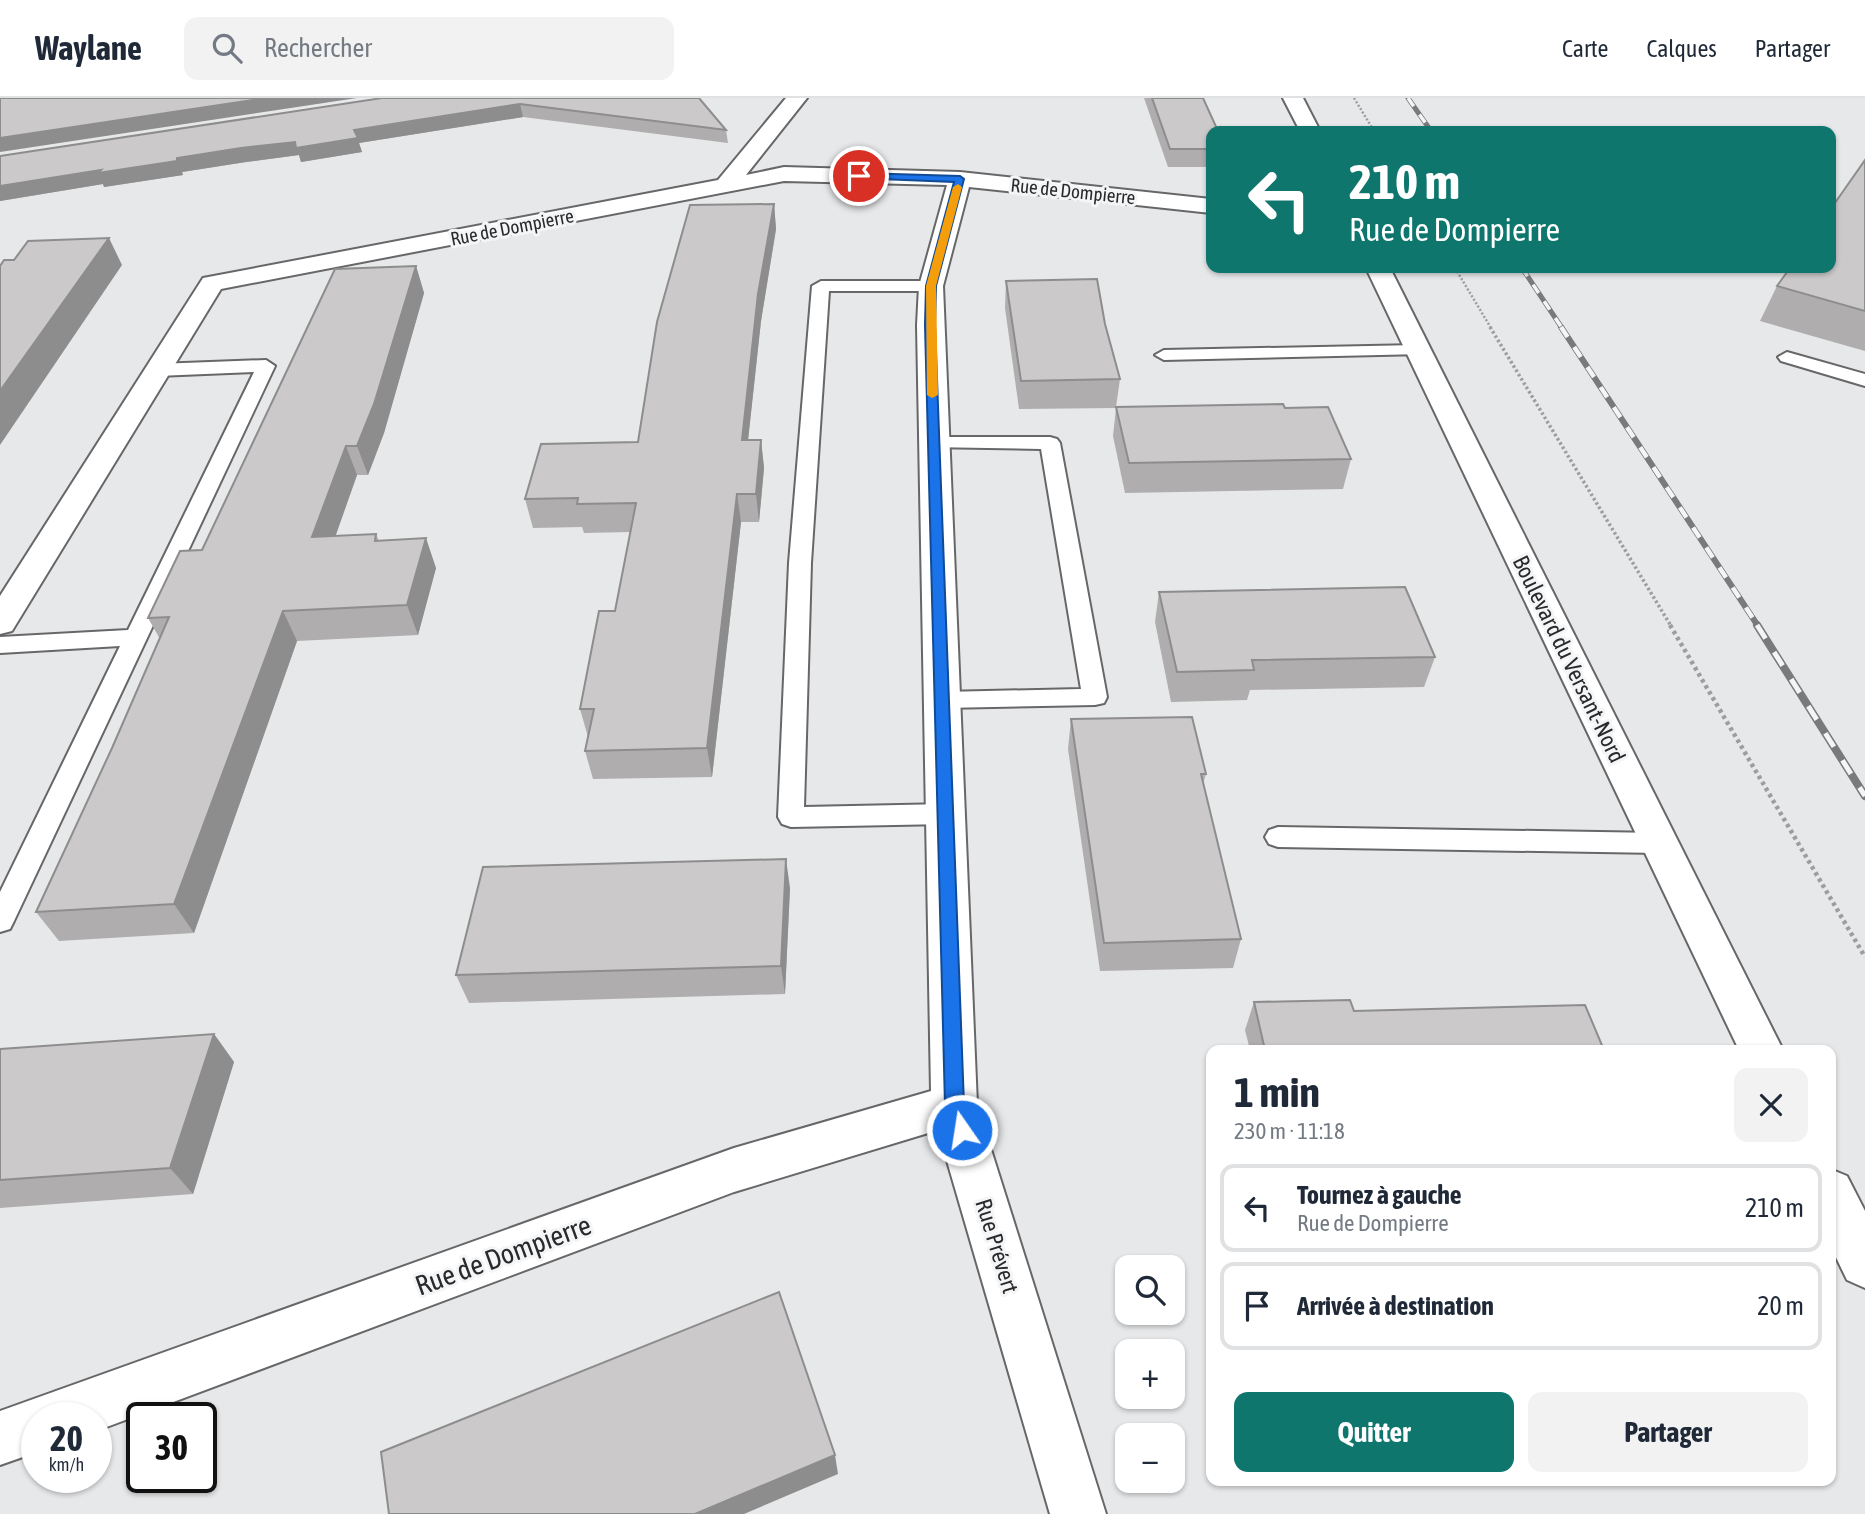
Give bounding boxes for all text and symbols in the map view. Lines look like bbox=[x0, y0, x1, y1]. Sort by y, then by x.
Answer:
search box bbox=[184, 17, 674, 80]
text: Waylane bbox=[35, 29, 142, 67]
icon: search bbox=[208, 29, 246, 67]
text: Rechercher bbox=[264, 33, 372, 63]
text: Carte bbox=[1562, 35, 1608, 62]
text: Calques bbox=[1646, 35, 1717, 62]
text: Partager bbox=[1755, 35, 1830, 62]
pin bbox=[829, 146, 889, 206]
text: 210 m bbox=[1349, 153, 1460, 209]
icon: left bbox=[1234, 154, 1325, 245]
icon: arrive bbox=[840, 157, 878, 195]
street label: Rue de Dompierre bbox=[1010, 174, 1136, 208]
street label: Rue de Dompierre bbox=[448, 204, 576, 250]
text: Rue de Dompierre bbox=[1349, 211, 1560, 248]
street label: Boulevard du Versant-Nord bbox=[1508, 551, 1630, 767]
text: 1 min bbox=[1234, 1068, 1320, 1116]
button: close bbox=[1734, 1068, 1808, 1142]
position arrow bbox=[925, 1093, 999, 1167]
text: 230 m · 11:18 bbox=[1234, 1118, 1345, 1144]
text: Tournez à gauche bbox=[1297, 1180, 1462, 1210]
icon: left bbox=[1238, 1189, 1276, 1227]
text: 210 m bbox=[1745, 1193, 1804, 1223]
street label: Rue Prévert bbox=[970, 1196, 1024, 1296]
street label: Rue de Dompierre bbox=[411, 1208, 595, 1302]
text: Rue de Dompierre bbox=[1297, 1210, 1449, 1236]
map controls bbox=[1115, 1255, 1185, 1493]
button: search bbox=[1115, 1255, 1185, 1325]
icon: arrive bbox=[1238, 1287, 1276, 1325]
text: Arrivée à destination bbox=[1297, 1291, 1494, 1321]
text: 20 m bbox=[1757, 1291, 1804, 1321]
button: + bbox=[1115, 1339, 1185, 1409]
button: Quitter bbox=[1234, 1392, 1514, 1472]
button: Partager bbox=[1528, 1392, 1808, 1472]
speed limit sign: 30 bbox=[126, 1402, 217, 1493]
text: 20 bbox=[50, 1418, 83, 1458]
button: − bbox=[1115, 1423, 1185, 1493]
text: km/h bbox=[49, 1454, 84, 1475]

